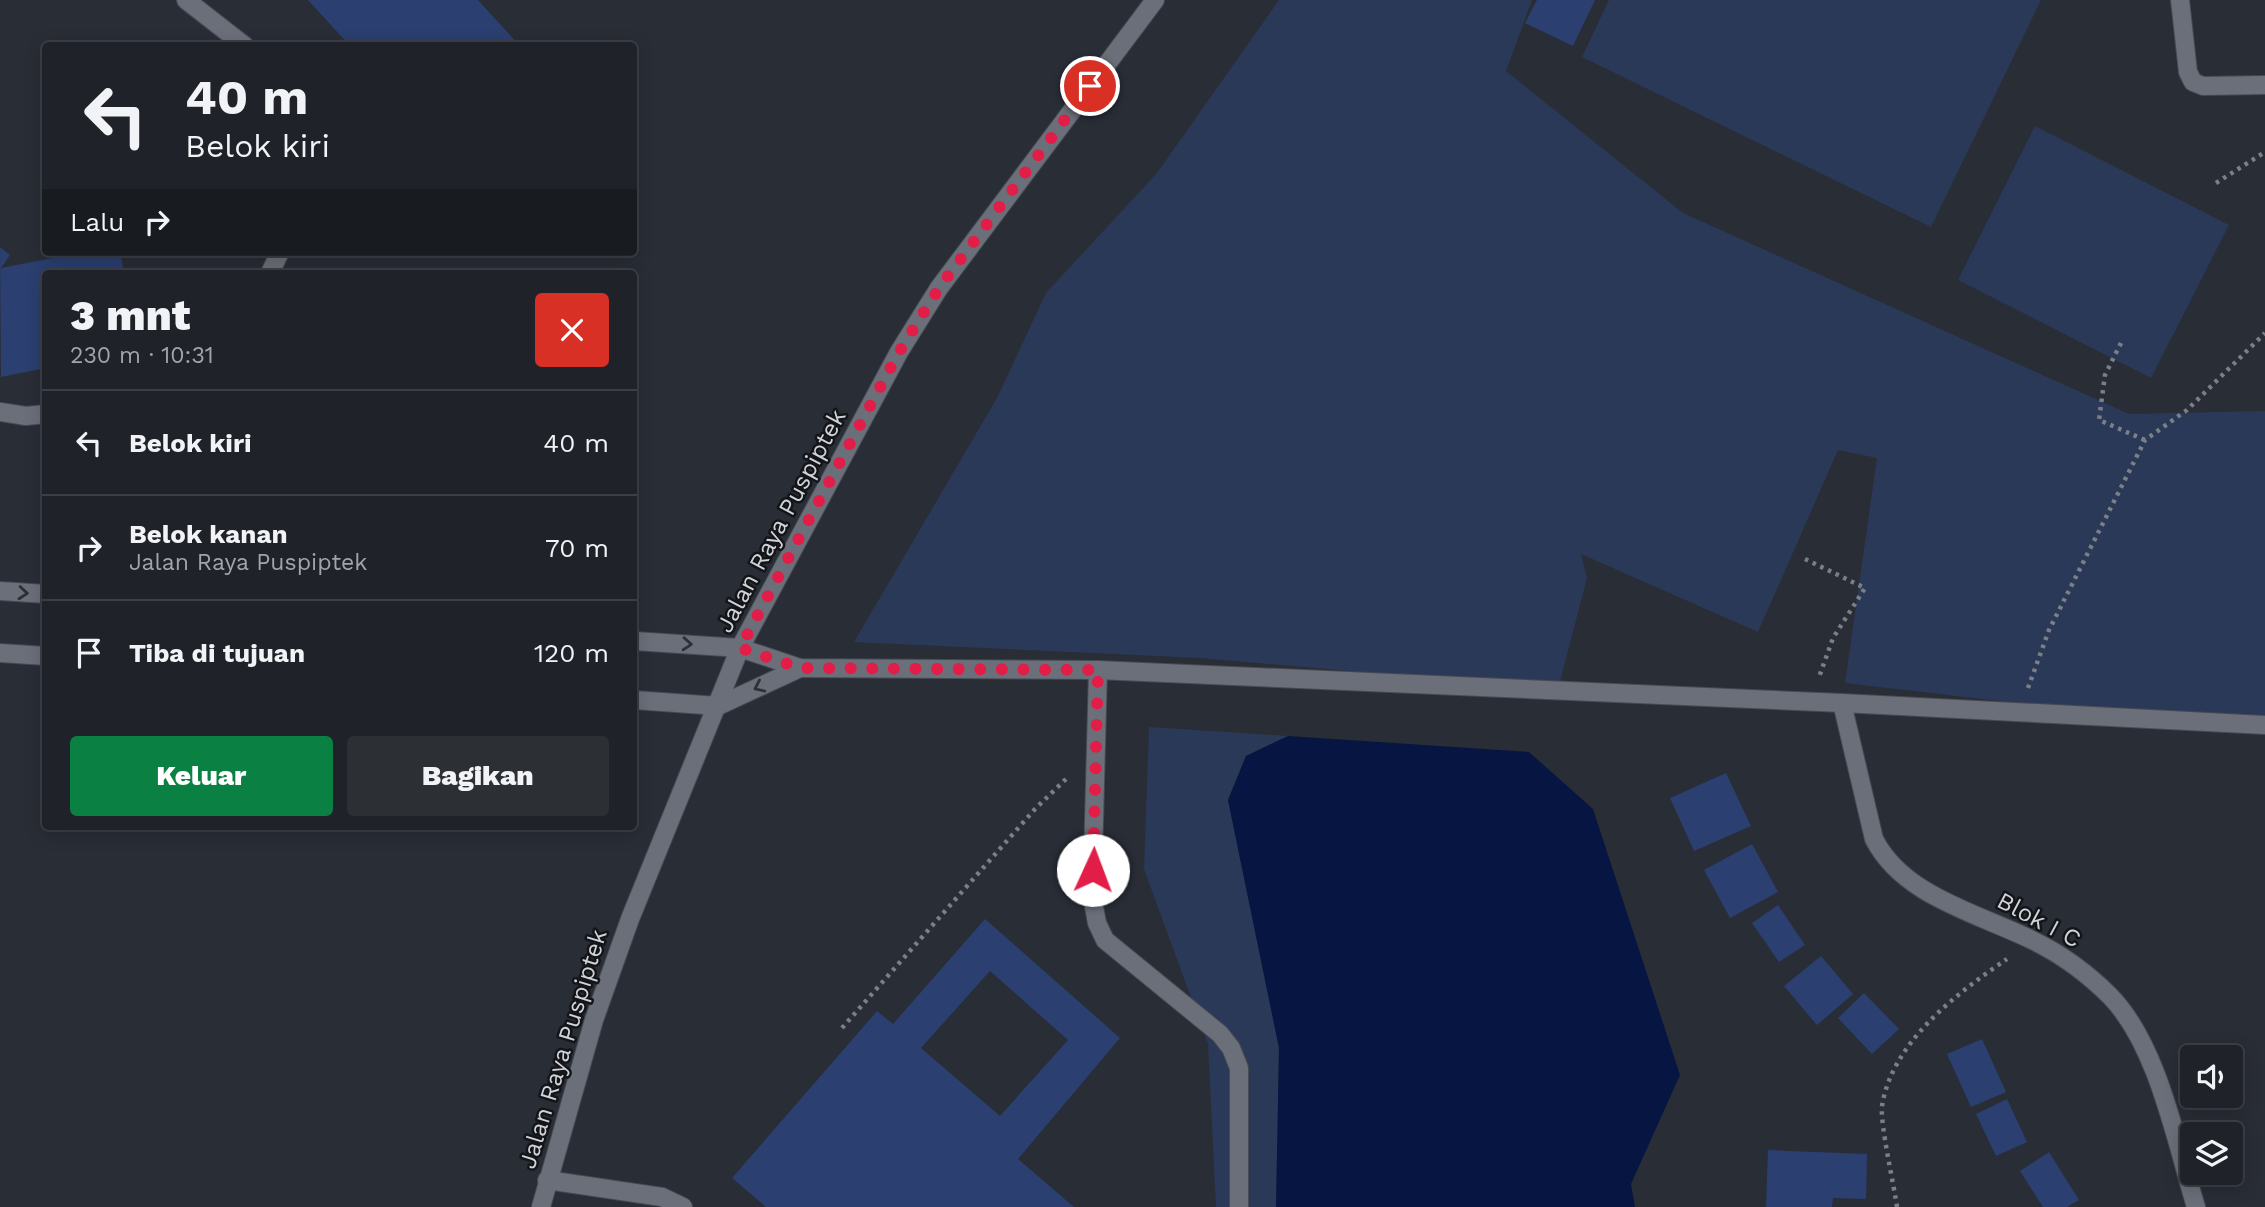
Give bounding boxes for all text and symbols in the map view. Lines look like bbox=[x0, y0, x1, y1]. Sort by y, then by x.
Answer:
pin bbox=[1060, 56, 1120, 116]
icon: arrive bbox=[1071, 67, 1109, 105]
text: 40 m bbox=[185, 68, 308, 126]
icon: left bbox=[70, 70, 161, 161]
text: Belok kiri bbox=[185, 127, 330, 165]
icon: right bbox=[138, 203, 176, 241]
text: Lalu bbox=[70, 207, 124, 237]
text: 3 mnt bbox=[70, 291, 190, 340]
button: close bbox=[535, 293, 609, 367]
text: 230 m · 10:31 bbox=[70, 342, 214, 369]
street label: Jalan Raya Puspiptek bbox=[710, 404, 852, 637]
icon: left bbox=[70, 424, 108, 462]
text: Belok kiri bbox=[129, 428, 252, 458]
text: 40 m bbox=[543, 428, 609, 458]
text: Belok kanan bbox=[129, 519, 288, 549]
icon: right bbox=[70, 529, 108, 567]
text: 70 m bbox=[545, 533, 609, 563]
text: Jalan Raya Puspiptek bbox=[129, 549, 367, 576]
one-way arrow bbox=[18, 585, 29, 600]
icon: arrive bbox=[70, 634, 108, 672]
one-way arrow bbox=[682, 636, 693, 651]
text: Tiba di tujuan bbox=[129, 638, 305, 668]
text: 120 m bbox=[534, 638, 609, 668]
one-way arrow bbox=[754, 679, 766, 693]
button: Keluar bbox=[70, 736, 333, 816]
button: Bagikan bbox=[347, 736, 609, 816]
position arrow bbox=[1056, 833, 1130, 907]
street label: Blok I C bbox=[1993, 886, 2085, 954]
street label: Jalan Raya Puspiptek bbox=[513, 926, 613, 1172]
map controls bbox=[2180, 1045, 2243, 1185]
button: sound bbox=[2180, 1045, 2243, 1108]
button: layers bbox=[2180, 1122, 2243, 1185]

